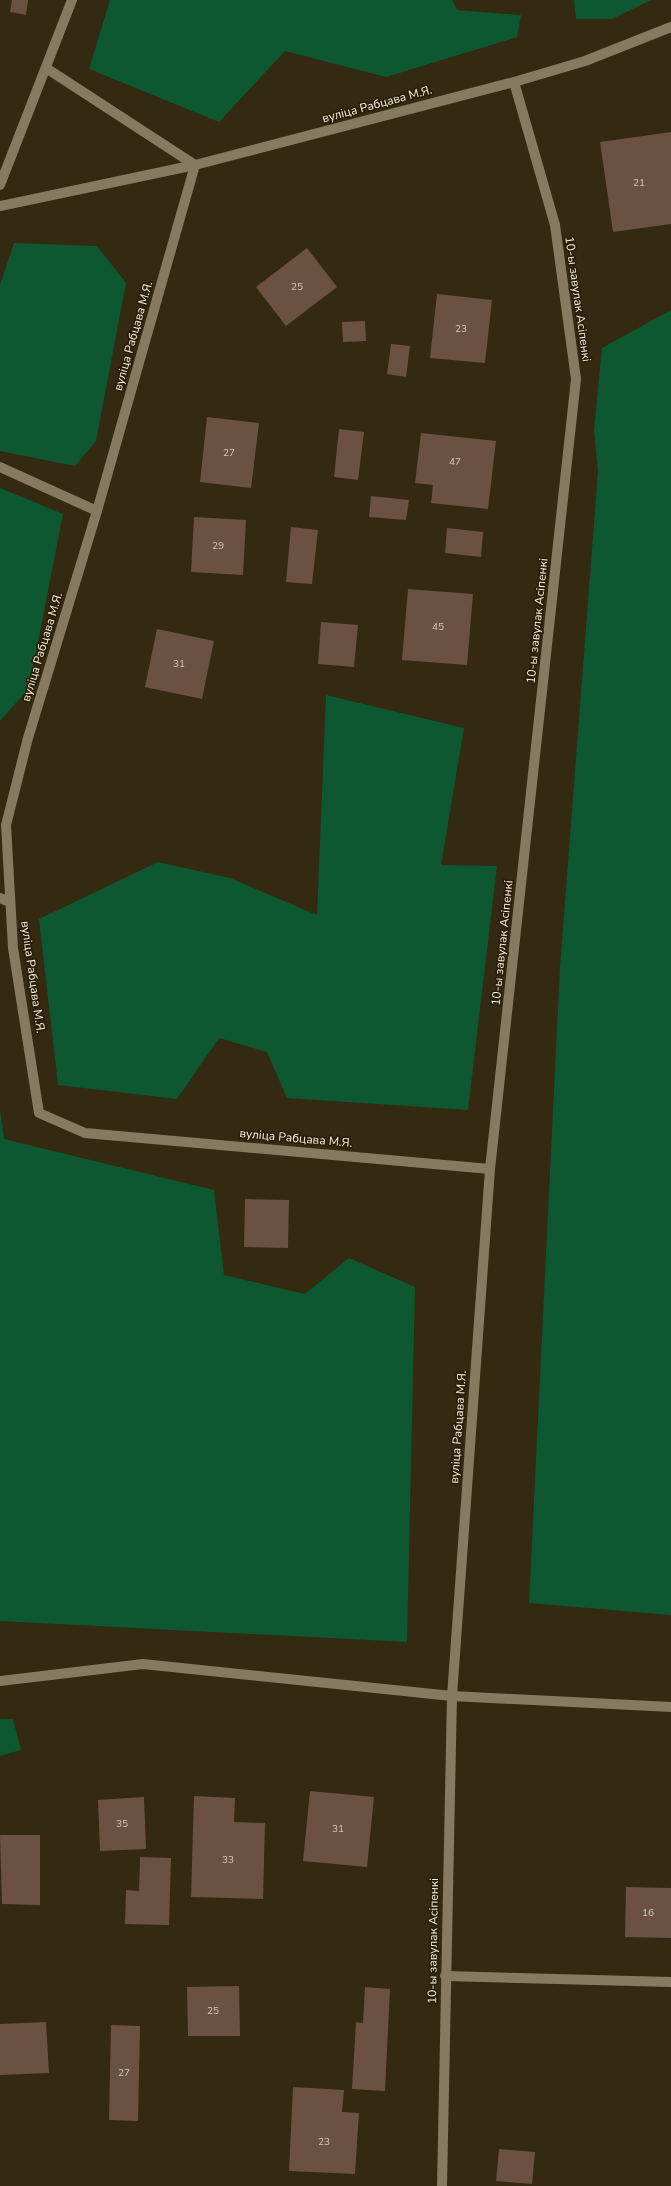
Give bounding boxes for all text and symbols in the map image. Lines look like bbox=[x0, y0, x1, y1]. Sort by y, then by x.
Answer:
street label: вуліца Рабцава М.Я. bbox=[320, 82, 434, 126]
house number: 21 bbox=[633, 176, 645, 190]
street label: 10-ы завулак Асіпенкі bbox=[561, 235, 595, 363]
street label: вуліца Рабцава М.Я. bbox=[110, 279, 156, 393]
house number: 25 bbox=[291, 280, 303, 294]
house number: 23 bbox=[455, 322, 467, 336]
house number: 27 bbox=[223, 446, 235, 460]
house number: 47 bbox=[449, 455, 461, 469]
house number: 29 bbox=[212, 539, 224, 553]
street label: 10-ы завулак Асіпенкі bbox=[522, 557, 552, 685]
street label: вуліца Рабцава М.Я. bbox=[18, 591, 66, 703]
house number: 45 bbox=[432, 620, 444, 634]
house number: 31 bbox=[173, 657, 185, 671]
street label: 10-ы завулак Асіпенкі bbox=[487, 879, 517, 1007]
street label: вуліца Рабцава М.Я. bbox=[17, 920, 49, 1034]
street label: вуліца Рабцава М.Я. bbox=[239, 1125, 353, 1151]
street label: вуліца Рабцава М.Я. bbox=[446, 1370, 470, 1484]
house number: 35 bbox=[116, 1817, 128, 1831]
house number: 31 bbox=[332, 1822, 344, 1836]
house number: 33 bbox=[222, 1853, 234, 1867]
street label: 10-ы завулак Асіпенкі bbox=[424, 1878, 442, 2004]
house number: 16 bbox=[642, 1906, 654, 1920]
house number: 25 bbox=[207, 2004, 219, 2018]
house number: 27 bbox=[118, 2066, 130, 2080]
house number: 23 bbox=[318, 2135, 330, 2149]

